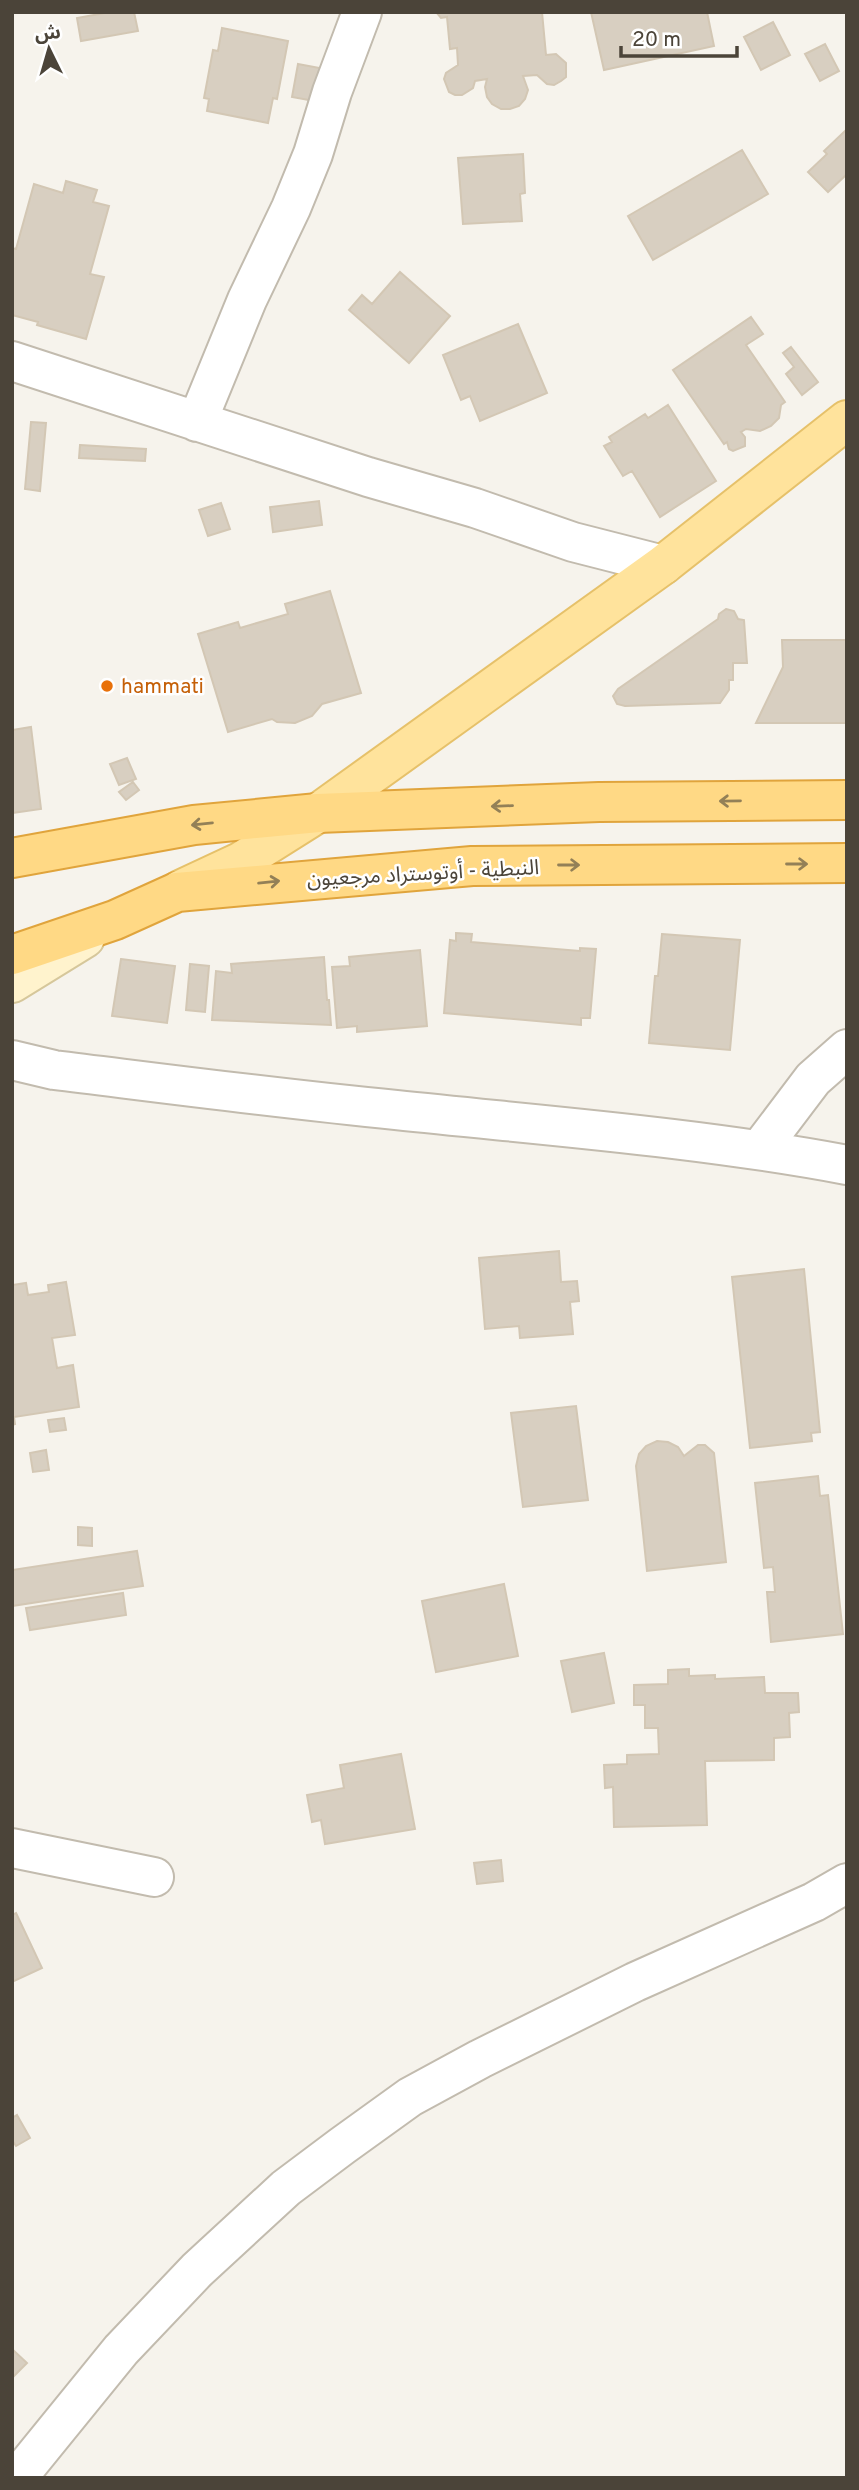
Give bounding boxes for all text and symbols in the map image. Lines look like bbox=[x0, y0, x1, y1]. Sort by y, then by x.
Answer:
north arrow bbox=[14, 14, 84, 84]
scale bar bbox=[621, 14, 736, 58]
text: ش bbox=[34, 21, 62, 47]
text: 20 m bbox=[632, 27, 681, 54]
place label: hammati bbox=[121, 674, 204, 701]
marker: hammati bbox=[99, 678, 115, 694]
one-way arrow bbox=[718, 794, 741, 808]
one-way arrow bbox=[491, 799, 514, 812]
one-way arrow bbox=[191, 818, 214, 831]
street label: النبطية - أوتوستراد مرجعيون bbox=[306, 854, 540, 894]
one-way arrow bbox=[785, 857, 808, 871]
one-way arrow bbox=[558, 858, 581, 872]
one-way arrow bbox=[257, 876, 280, 889]

